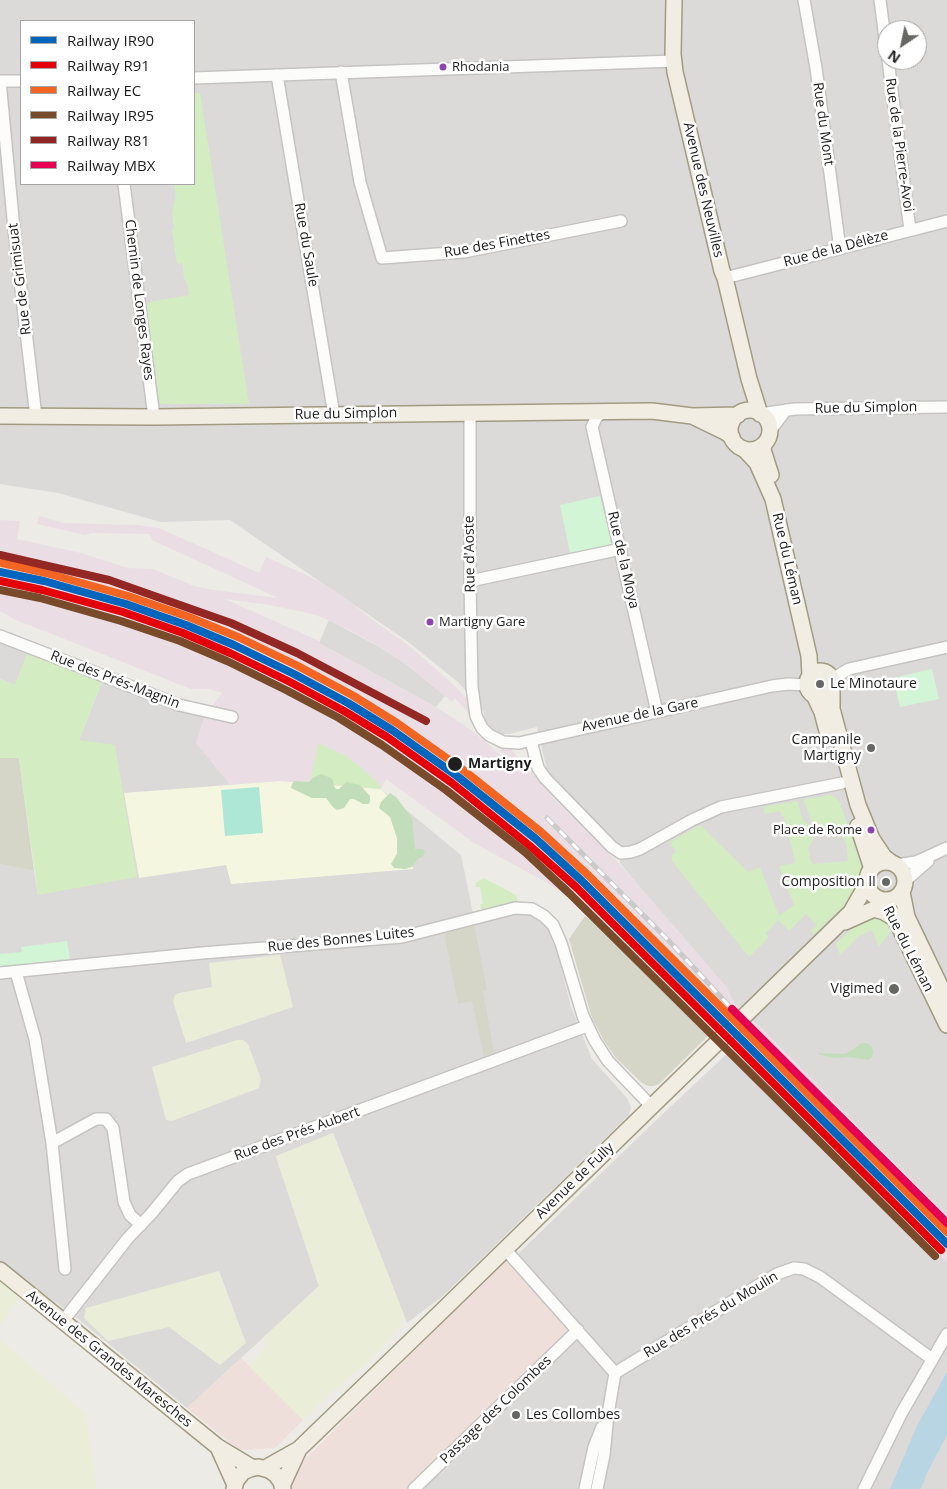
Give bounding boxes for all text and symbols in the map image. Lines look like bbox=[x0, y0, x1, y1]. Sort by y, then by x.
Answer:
legend bbox=[20, 20, 195, 185]
north arrow bbox=[877, 20, 927, 70]
text: Railway IR90 bbox=[67, 30, 154, 50]
text: N bbox=[884, 46, 904, 68]
text: Railway R91 bbox=[67, 55, 150, 75]
place label: Rhodania bbox=[452, 59, 509, 75]
marker: Rhodania bbox=[438, 62, 448, 72]
street label: Rue de la Pierre-Avoi bbox=[881, 77, 917, 213]
text: Railway EC bbox=[67, 80, 141, 100]
street label: Rue du Mont bbox=[809, 81, 837, 167]
text: Railway IR95 bbox=[67, 105, 154, 125]
street label: Avenue des Neuvilles bbox=[679, 121, 727, 259]
text: Railway R81 bbox=[67, 130, 150, 150]
text: Railway MBX bbox=[67, 155, 155, 175]
street label: Rue du Saule bbox=[290, 202, 322, 288]
street label: Chemin de Longes Rayes bbox=[121, 219, 157, 381]
street label: Rue de Grimisuat bbox=[5, 222, 35, 336]
street label: Rue des Finettes bbox=[443, 226, 551, 262]
street label: Rue de la Délèze bbox=[782, 227, 890, 271]
street label: Rue du Simplon bbox=[814, 399, 918, 417]
street label: Rue du Simplon bbox=[294, 405, 398, 423]
street label: Rue de la Moya bbox=[604, 510, 642, 610]
street label: Rue du Léman bbox=[768, 511, 806, 607]
street label: Rue d'Aoste bbox=[461, 515, 479, 593]
place label: Martigny Gare bbox=[439, 614, 525, 630]
marker: Martigny Gare bbox=[425, 617, 435, 627]
street label: Rue des Prés-Magnin bbox=[48, 648, 182, 712]
place label: Le Minotaure bbox=[830, 676, 917, 692]
marker: Le Minotaure bbox=[814, 678, 826, 690]
street label: Avenue de la Gare bbox=[580, 694, 700, 736]
place label: Campanile Martigny bbox=[792, 732, 861, 764]
marker: Campanile Martigny bbox=[865, 742, 877, 754]
marker: Martigny bbox=[446, 755, 464, 773]
place label: Martigny bbox=[468, 756, 531, 772]
place label: Place de Rome bbox=[773, 822, 862, 838]
marker: Place de Rome bbox=[866, 825, 876, 835]
place label: Composition II bbox=[782, 874, 876, 890]
marker: Composition II bbox=[880, 876, 892, 888]
street label: Rue du Léman bbox=[879, 903, 937, 995]
street label: Rue des Bonnes Luites bbox=[267, 924, 415, 956]
place label: Vigimed bbox=[831, 981, 883, 997]
marker: Vigimed bbox=[887, 982, 901, 996]
street label: Rue des Prés Aubert bbox=[232, 1103, 362, 1165]
street label: Avenue de Fully bbox=[532, 1139, 618, 1223]
street label: Rue des Prés du Moulin bbox=[641, 1268, 781, 1362]
street label: Avenue des Grandes Maresches bbox=[23, 1287, 195, 1431]
street label: Passage des Colombes bbox=[437, 1352, 555, 1468]
place label: Les Collombes bbox=[526, 1407, 620, 1423]
marker: Les Collombes bbox=[510, 1409, 522, 1421]

